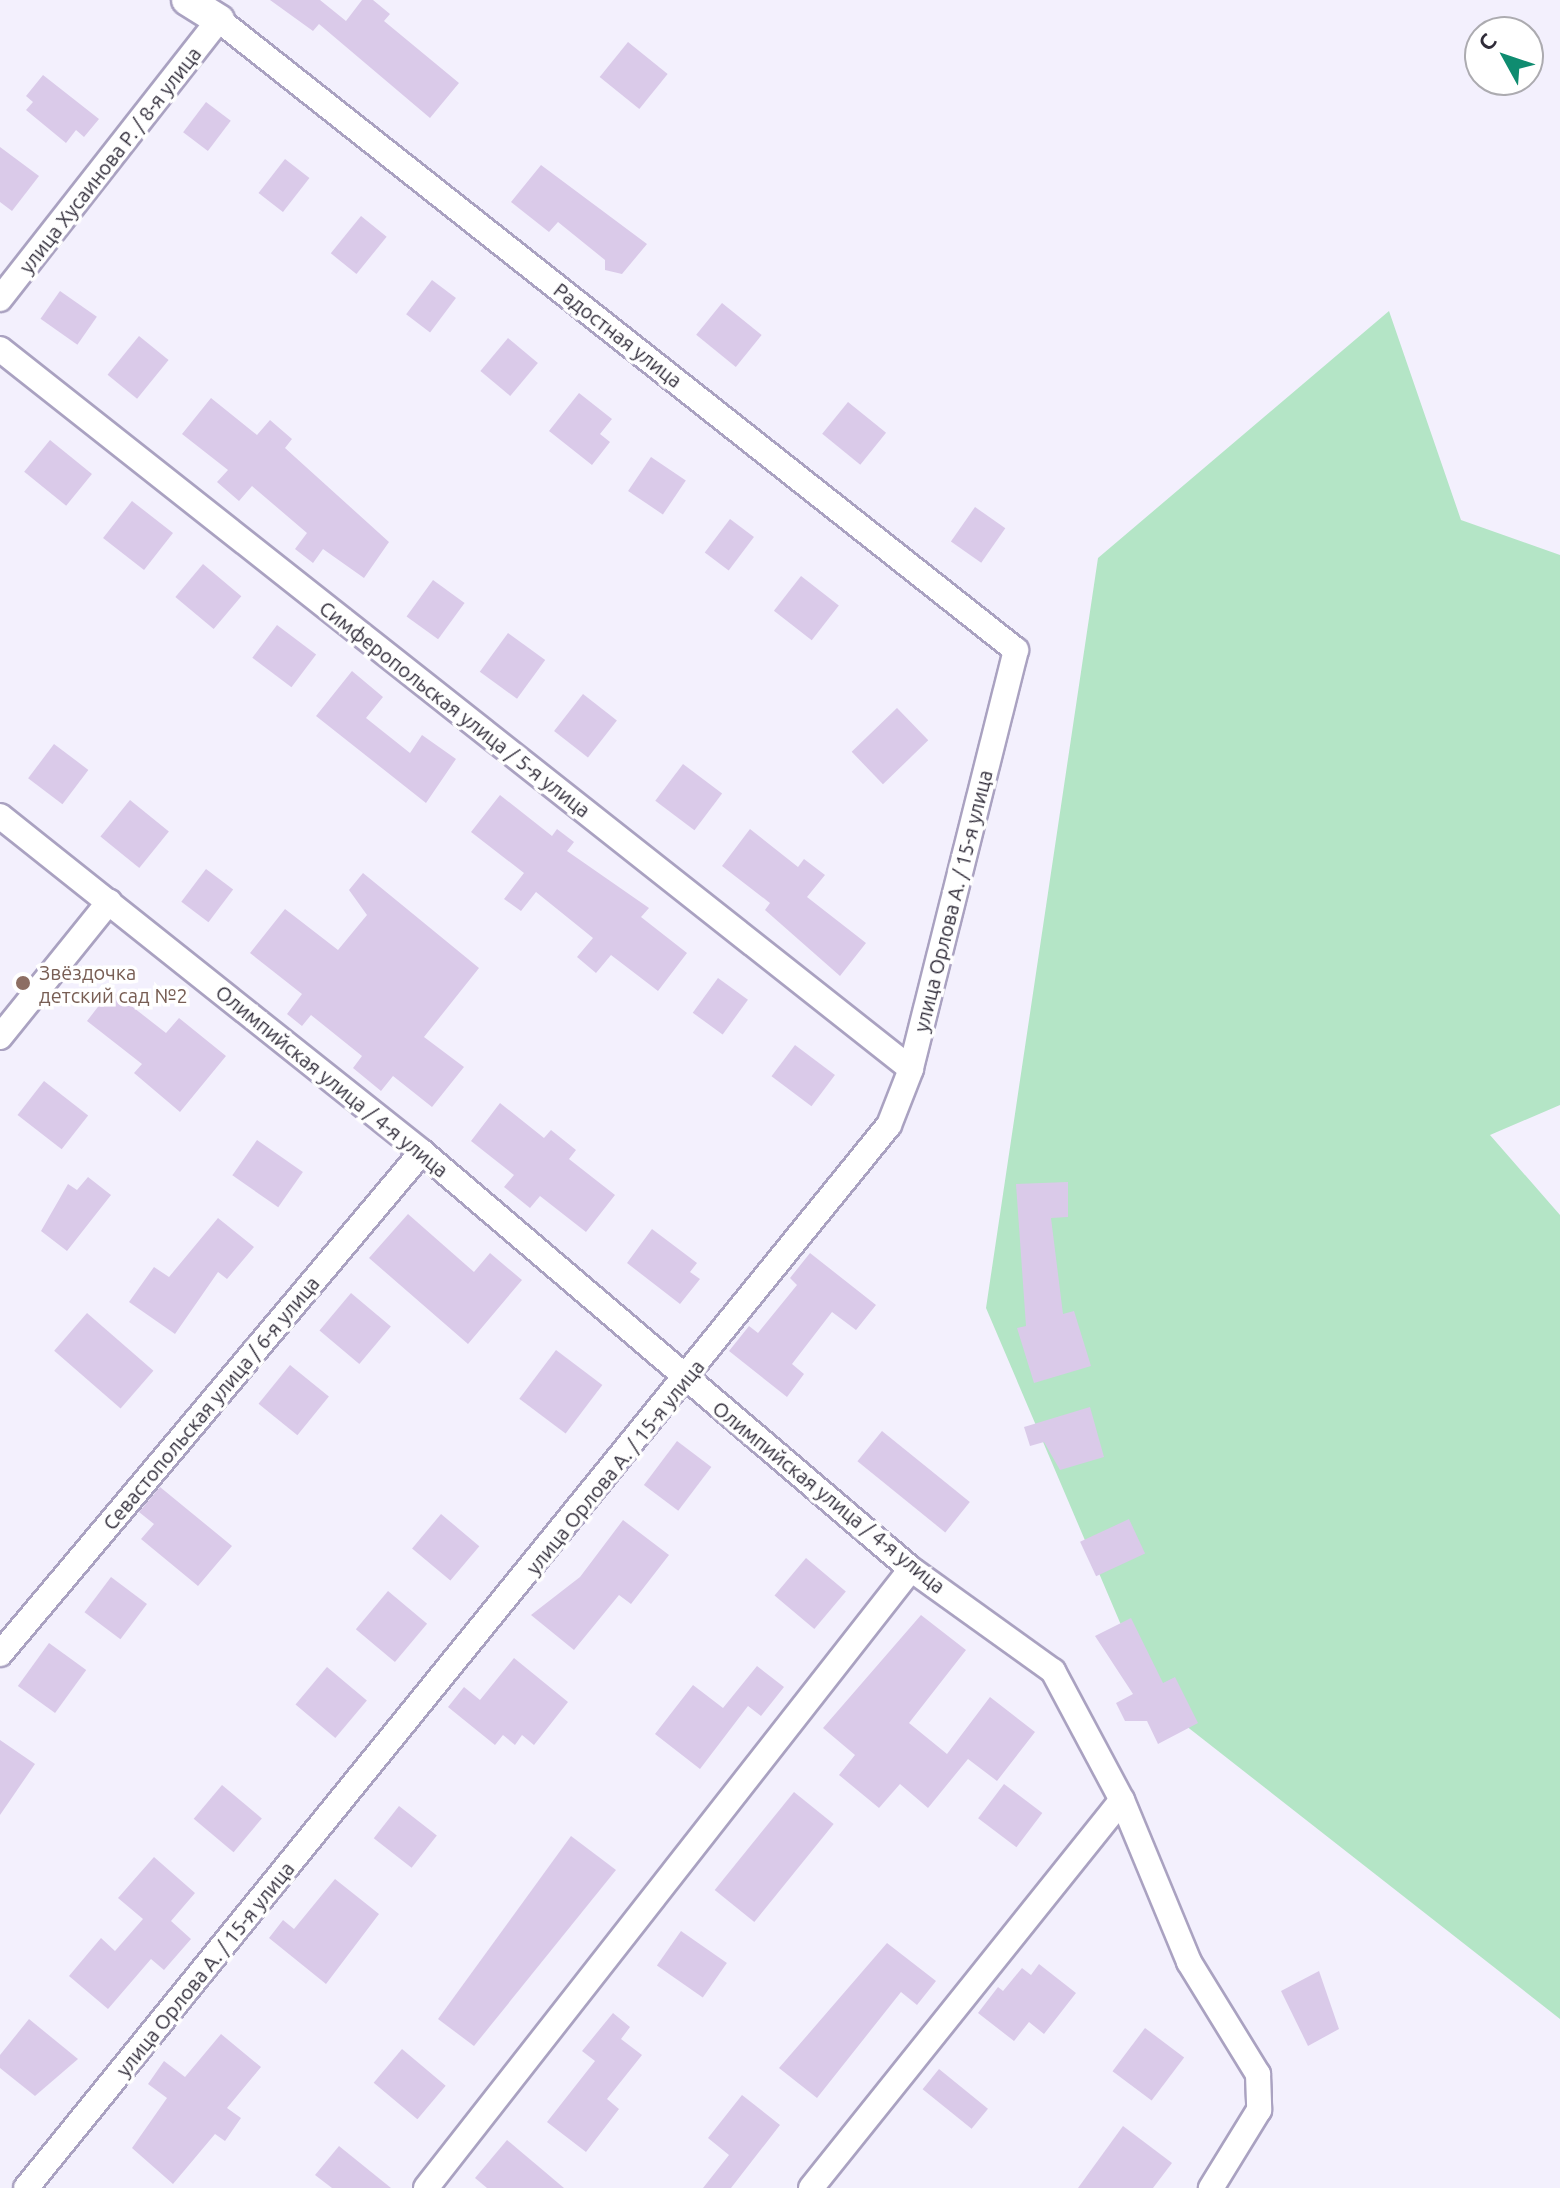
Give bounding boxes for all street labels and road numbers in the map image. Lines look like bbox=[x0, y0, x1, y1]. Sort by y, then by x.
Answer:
street label: улица Хусаинова Р. / 8-я улица bbox=[14, 42, 206, 278]
street label: Радостная улица bbox=[549, 278, 687, 392]
street label: Симферопольская улица / 5-я улица bbox=[315, 596, 595, 822]
street label: улица Орлова А. / 15-я улица bbox=[909, 767, 997, 1035]
street label: Олимпийская улица / 4-я улица bbox=[211, 980, 453, 1182]
street label: Севастопольская улица / 6-я улица bbox=[98, 1271, 324, 1535]
street label: улица Орлова А. / 15-я улица bbox=[521, 1355, 709, 1579]
street label: Олимпийская улица / 4-я улица bbox=[708, 1396, 950, 1598]
street label: улица Орлова А. / 15-я улица bbox=[111, 1857, 299, 2081]

